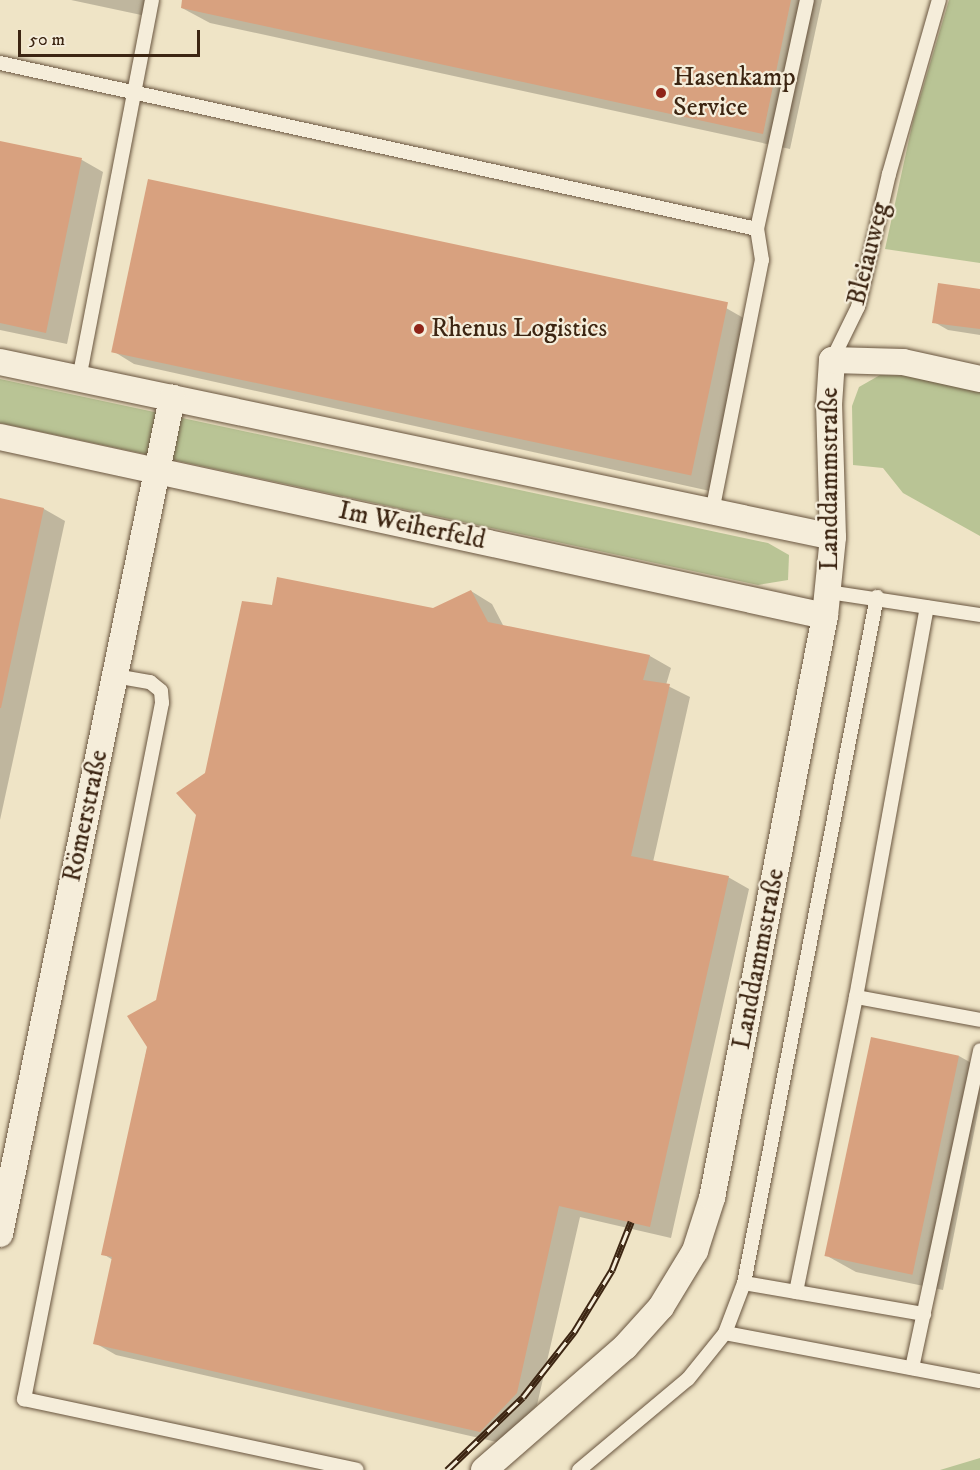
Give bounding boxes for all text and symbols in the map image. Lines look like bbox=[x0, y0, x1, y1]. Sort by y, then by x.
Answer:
scale bar bbox=[21, 18, 202, 56]
text: 50 m bbox=[29, 29, 65, 51]
place label: Hasenkamp Service bbox=[673, 62, 795, 124]
marker: Hasenkamp Service bbox=[654, 86, 668, 100]
street label: Bleiauweg bbox=[841, 199, 897, 309]
place label: Rhenus Logistics bbox=[431, 313, 607, 345]
marker: Rhenus Logistics bbox=[412, 322, 426, 336]
street label: Landdammstraße bbox=[814, 387, 846, 571]
street label: Im Weiherfeld bbox=[336, 495, 488, 557]
street label: Römerstraße bbox=[57, 747, 115, 885]
street label: Landdammstraße bbox=[726, 866, 792, 1052]

